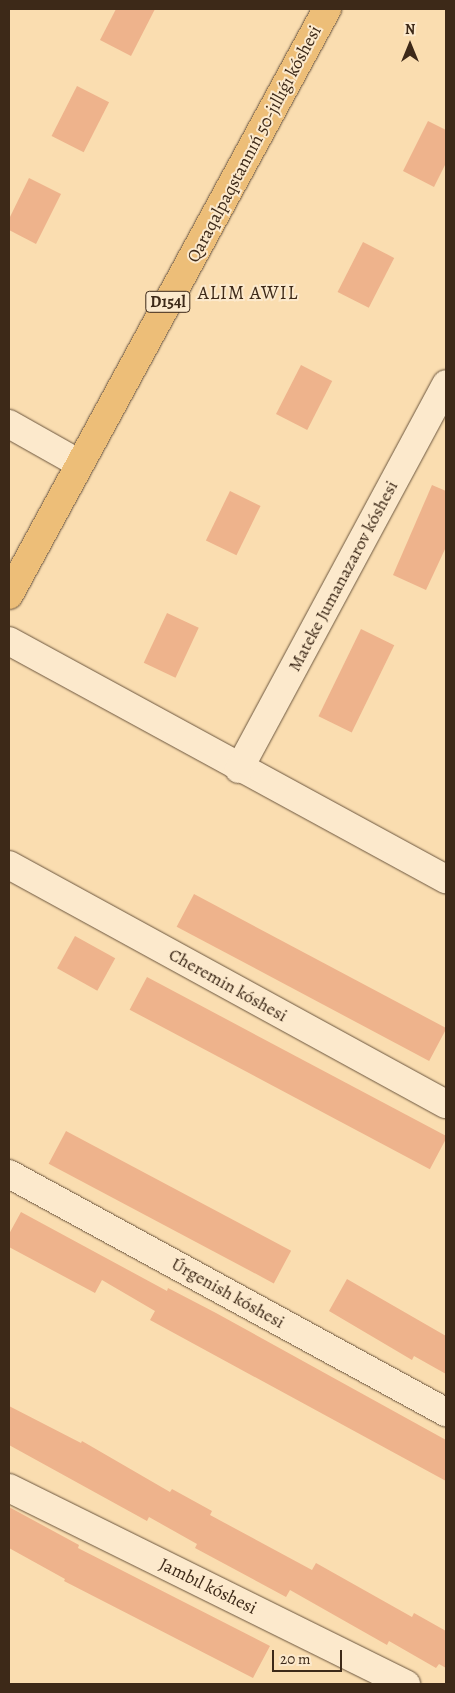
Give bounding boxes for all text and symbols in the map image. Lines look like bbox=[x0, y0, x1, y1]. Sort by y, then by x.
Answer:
north arrow bbox=[385, 20, 435, 70]
text: N bbox=[405, 20, 415, 39]
street label: Qaraqalpaqstannıń 50-jıllıǵı kóshesi bbox=[182, 22, 326, 266]
district label: ALIM AWIL bbox=[197, 283, 299, 305]
road number: D154l bbox=[144, 288, 192, 316]
street label: Mateke Jumanazarov kóshesi bbox=[284, 477, 402, 675]
street label: Cheremin kóshesi bbox=[165, 944, 291, 1026]
street label: Úrgenish kóshesi bbox=[168, 1253, 288, 1333]
street label: Jambıl kóshesi bbox=[156, 1553, 260, 1619]
scale bar bbox=[275, 1640, 345, 1672]
text: 20 m bbox=[280, 1649, 311, 1669]

